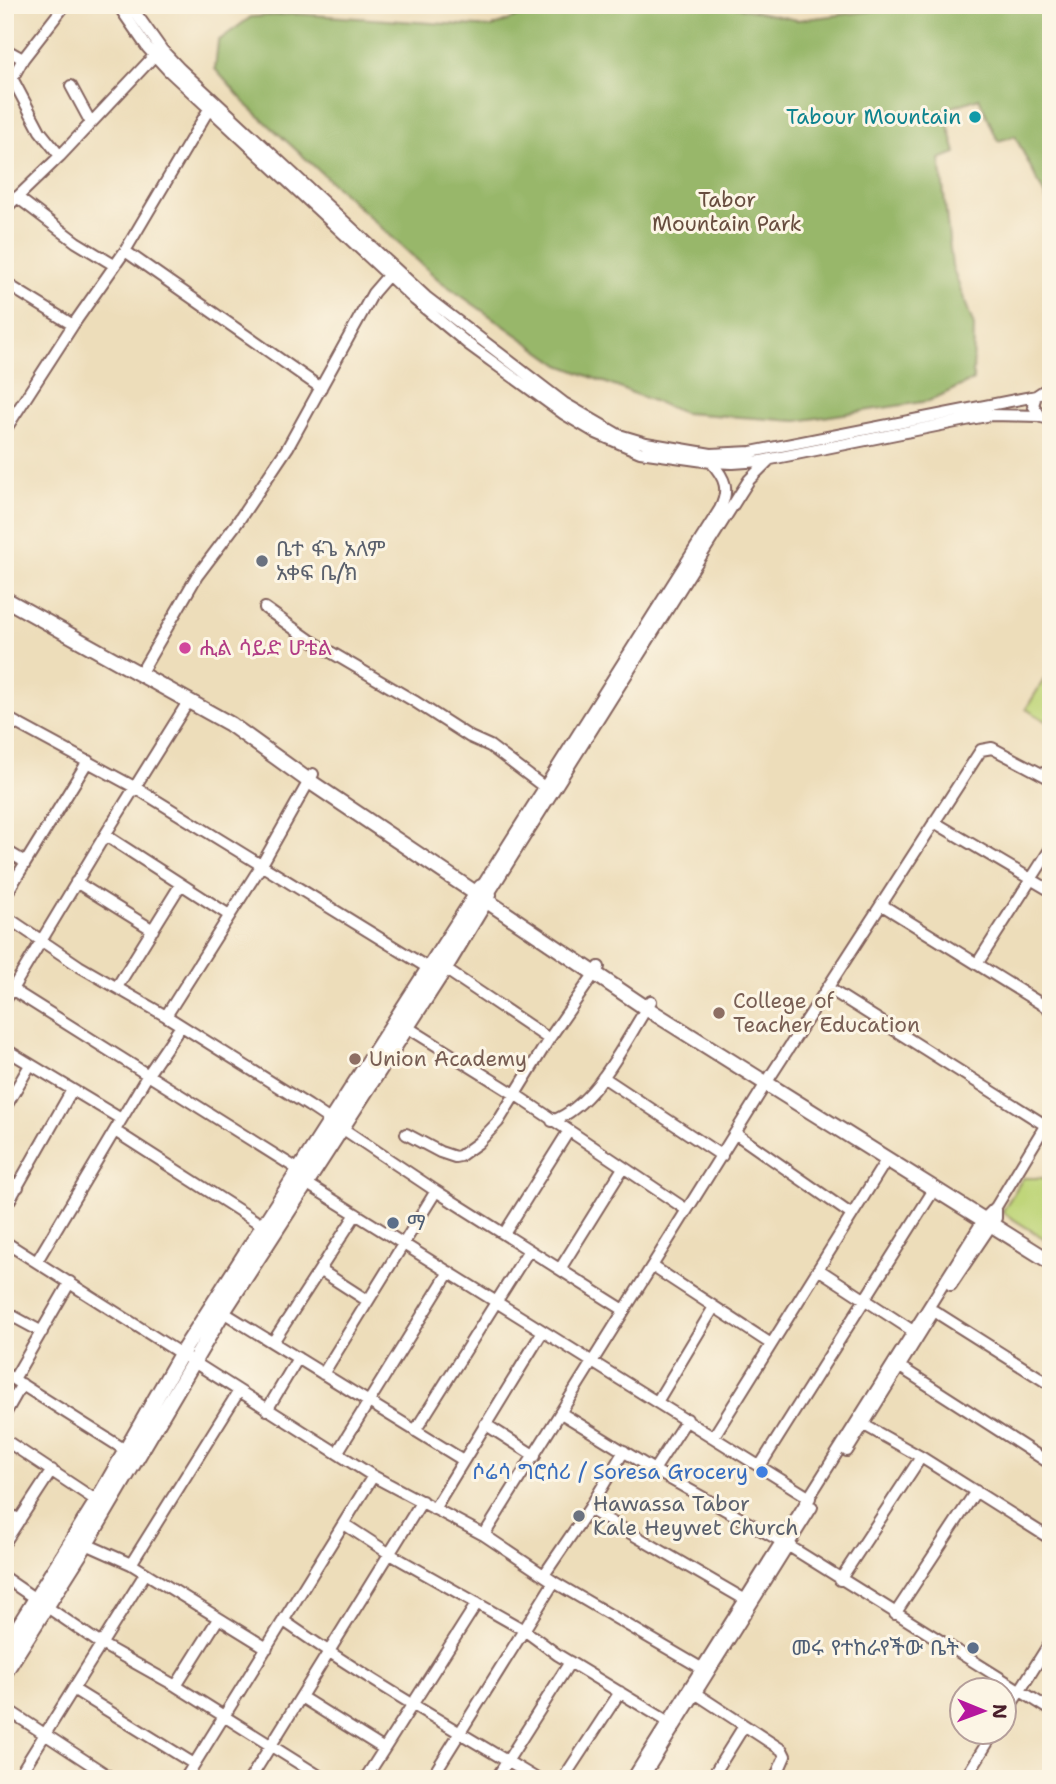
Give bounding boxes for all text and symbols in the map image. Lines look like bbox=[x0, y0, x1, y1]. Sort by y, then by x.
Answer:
place label: Tabour Mountain bbox=[786, 103, 961, 131]
marker: Tabour Mountain bbox=[967, 109, 983, 125]
park label: Tabor Mountain Park bbox=[652, 186, 802, 238]
place label: ቤተ ፋጌ አለም አቀፍ ቤ/ክ bbox=[276, 535, 386, 587]
marker: ቤተ ፋጌ አለም አቀፍ ቤ/ክ bbox=[254, 553, 270, 569]
place label: ሒል ሳይድ ሆቴል bbox=[199, 634, 332, 662]
marker: ሒል ሳይድ ሆቴል bbox=[177, 640, 193, 656]
place label: College of Teacher Education bbox=[733, 987, 920, 1039]
marker: College of Teacher Education bbox=[711, 1005, 727, 1021]
place label: Union Academy bbox=[369, 1045, 527, 1073]
marker: Union Academy bbox=[347, 1051, 363, 1067]
place label: ማ bbox=[407, 1209, 426, 1237]
marker: ማ bbox=[385, 1215, 401, 1231]
place label: ሶሬሳ ግሮሰሪ / Soresa Grocery bbox=[472, 1458, 748, 1486]
marker: ሶሬሳ ግሮሰሪ / Soresa Grocery bbox=[754, 1464, 770, 1480]
place label: Hawassa Tabor Kale Heywet Church bbox=[593, 1490, 798, 1542]
marker: Hawassa Tabor Kale Heywet Church bbox=[571, 1508, 587, 1524]
place label: መሩ የተከራየችው ቤት bbox=[791, 1634, 959, 1662]
marker: መሩ የተከራየችው ቤት bbox=[965, 1640, 981, 1656]
north arrow bbox=[948, 1676, 1018, 1746]
text: N bbox=[987, 1704, 1012, 1719]

